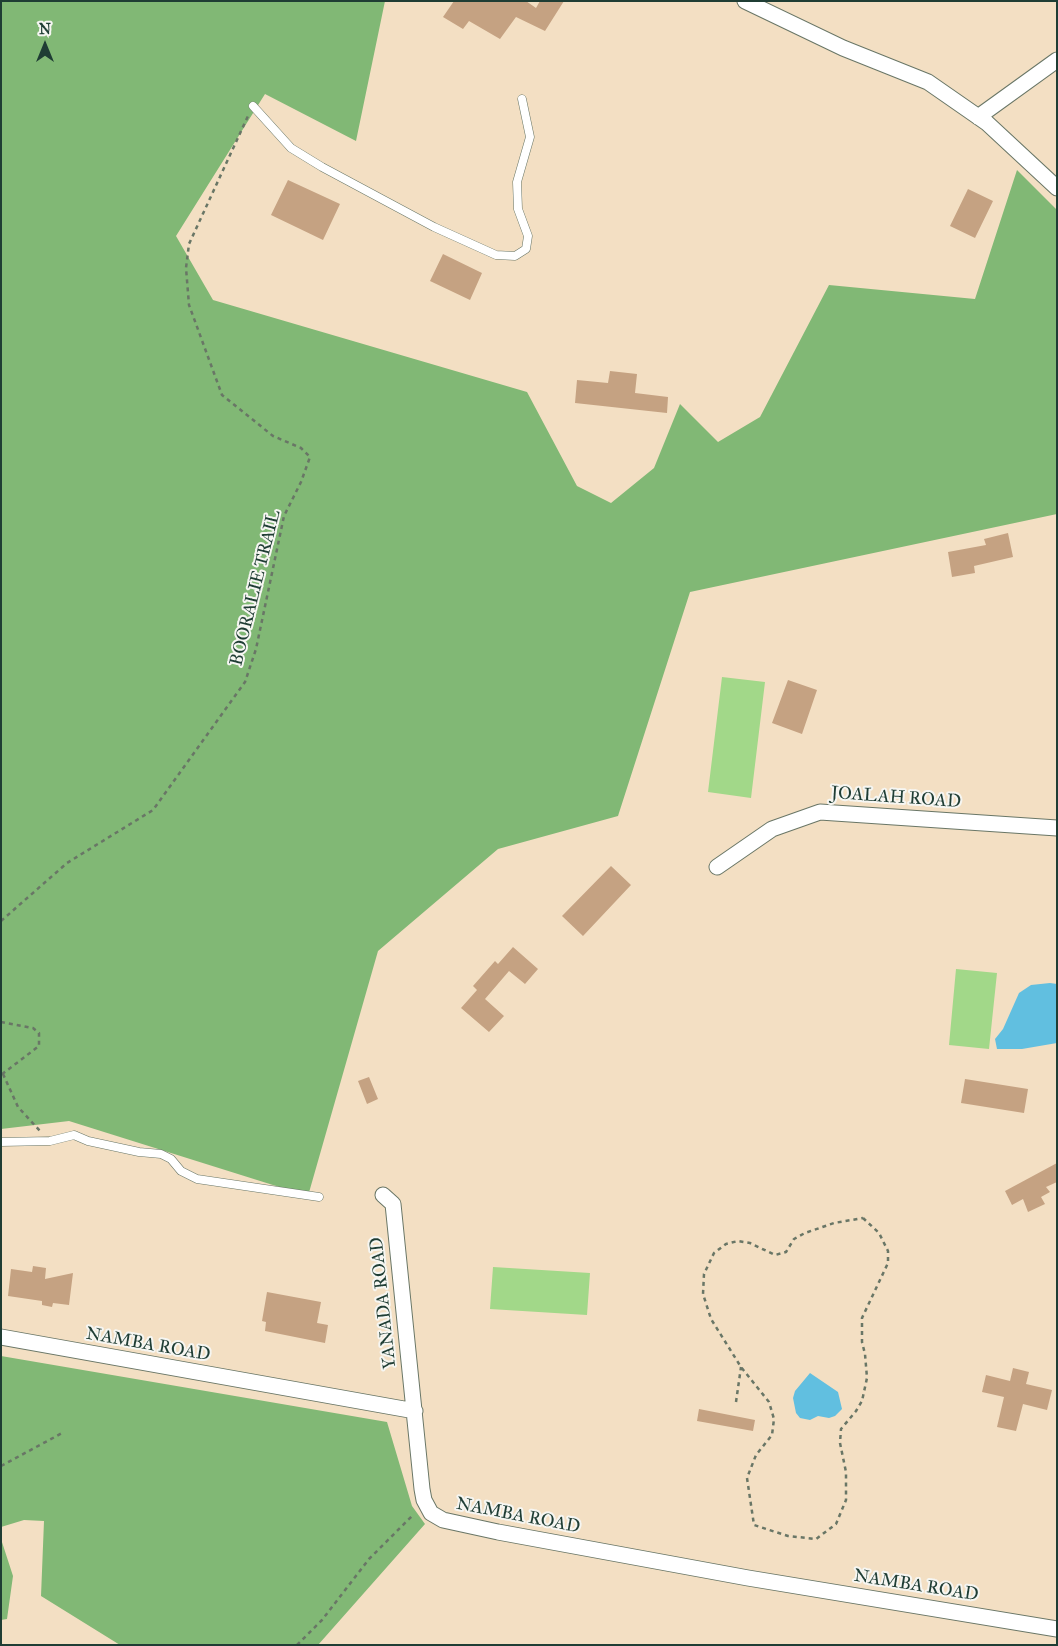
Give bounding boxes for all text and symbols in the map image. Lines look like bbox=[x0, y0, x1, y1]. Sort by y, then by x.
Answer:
north arrow bbox=[20, 20, 70, 70]
text: N bbox=[39, 21, 51, 38]
street label: BOORALIE TRAIL bbox=[226, 508, 286, 668]
street label: JOALAH ROAD bbox=[830, 783, 962, 813]
street label: YANADA ROAD bbox=[366, 1236, 402, 1370]
street label: NAMBA ROAD bbox=[84, 1323, 212, 1367]
street label: NAMBA ROAD bbox=[454, 1493, 582, 1539]
street label: NAMBA ROAD bbox=[852, 1565, 980, 1607]

